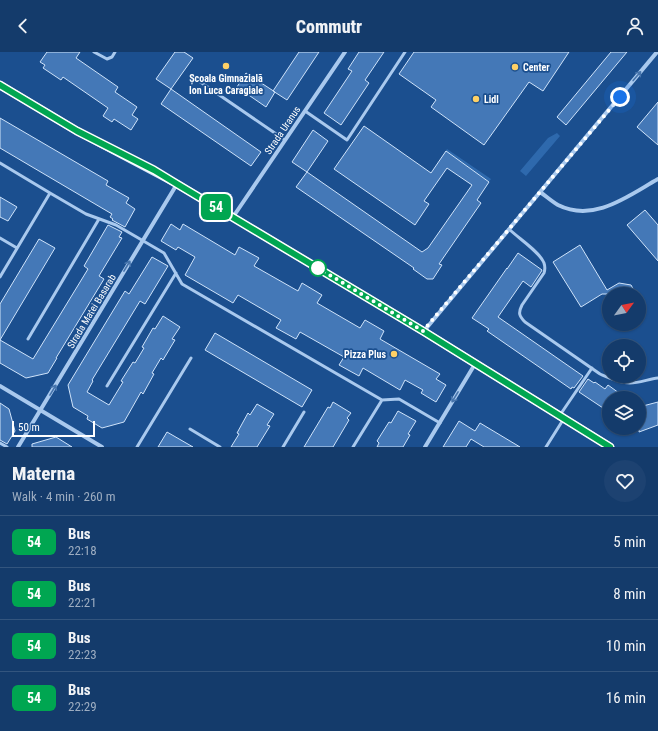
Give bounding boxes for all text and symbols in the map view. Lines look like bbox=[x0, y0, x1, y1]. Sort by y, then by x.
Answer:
icon: back bbox=[12, 15, 34, 37]
icon: person bbox=[624, 15, 646, 37]
text: Commutr bbox=[296, 16, 362, 37]
marker: Școala Gimnazială Ion Luca Caragiale bbox=[221, 61, 231, 71]
marker: Center bbox=[510, 62, 520, 72]
place label: Center bbox=[523, 62, 550, 73]
one-way arrow bbox=[633, 71, 642, 82]
place label: Școala Gimnazială Ion Luca Caragiale bbox=[189, 73, 263, 96]
your location bbox=[610, 87, 630, 107]
marker: Lidl bbox=[471, 94, 481, 104]
place label: Lidl bbox=[484, 94, 499, 105]
street label: Strada Uranus bbox=[262, 104, 303, 156]
line badge: 54 bbox=[198, 194, 234, 220]
text: 54 bbox=[209, 199, 223, 215]
unlabelled marker bbox=[309, 259, 327, 277]
one-way arrow bbox=[123, 261, 131, 272]
street label: Strada Matei Basarab bbox=[65, 272, 118, 350]
north arrow bbox=[602, 287, 646, 331]
map controls bbox=[602, 287, 646, 435]
button: locate bbox=[602, 339, 646, 383]
place label: Pizza Plus bbox=[344, 349, 386, 360]
marker: Pizza Plus bbox=[389, 349, 399, 359]
one-way arrow bbox=[49, 384, 57, 396]
one-way arrow bbox=[451, 391, 459, 402]
button: layers bbox=[602, 391, 646, 435]
scale bar bbox=[12, 419, 95, 438]
text: 50 m bbox=[18, 421, 40, 434]
button: heart bbox=[604, 460, 646, 502]
text: Materna bbox=[12, 462, 75, 485]
text: Walk · 4 min · 260 m bbox=[12, 489, 116, 504]
text: Bus bbox=[68, 525, 91, 543]
text: 5 min bbox=[613, 533, 646, 551]
text: 54 bbox=[27, 534, 41, 550]
text: 22:18 bbox=[68, 543, 97, 558]
text: Bus bbox=[68, 577, 91, 595]
text: 8 min bbox=[613, 585, 646, 603]
text: 54 bbox=[27, 586, 41, 602]
text: 22:21 bbox=[68, 595, 97, 610]
text: Bus bbox=[68, 629, 91, 647]
text: 10 min bbox=[606, 637, 646, 655]
text: 54 bbox=[27, 638, 41, 654]
text: 22:23 bbox=[68, 647, 97, 662]
text: Bus bbox=[68, 681, 91, 699]
text: 16 min bbox=[606, 689, 646, 707]
text: 54 bbox=[27, 690, 41, 706]
text: 22:29 bbox=[68, 699, 97, 714]

